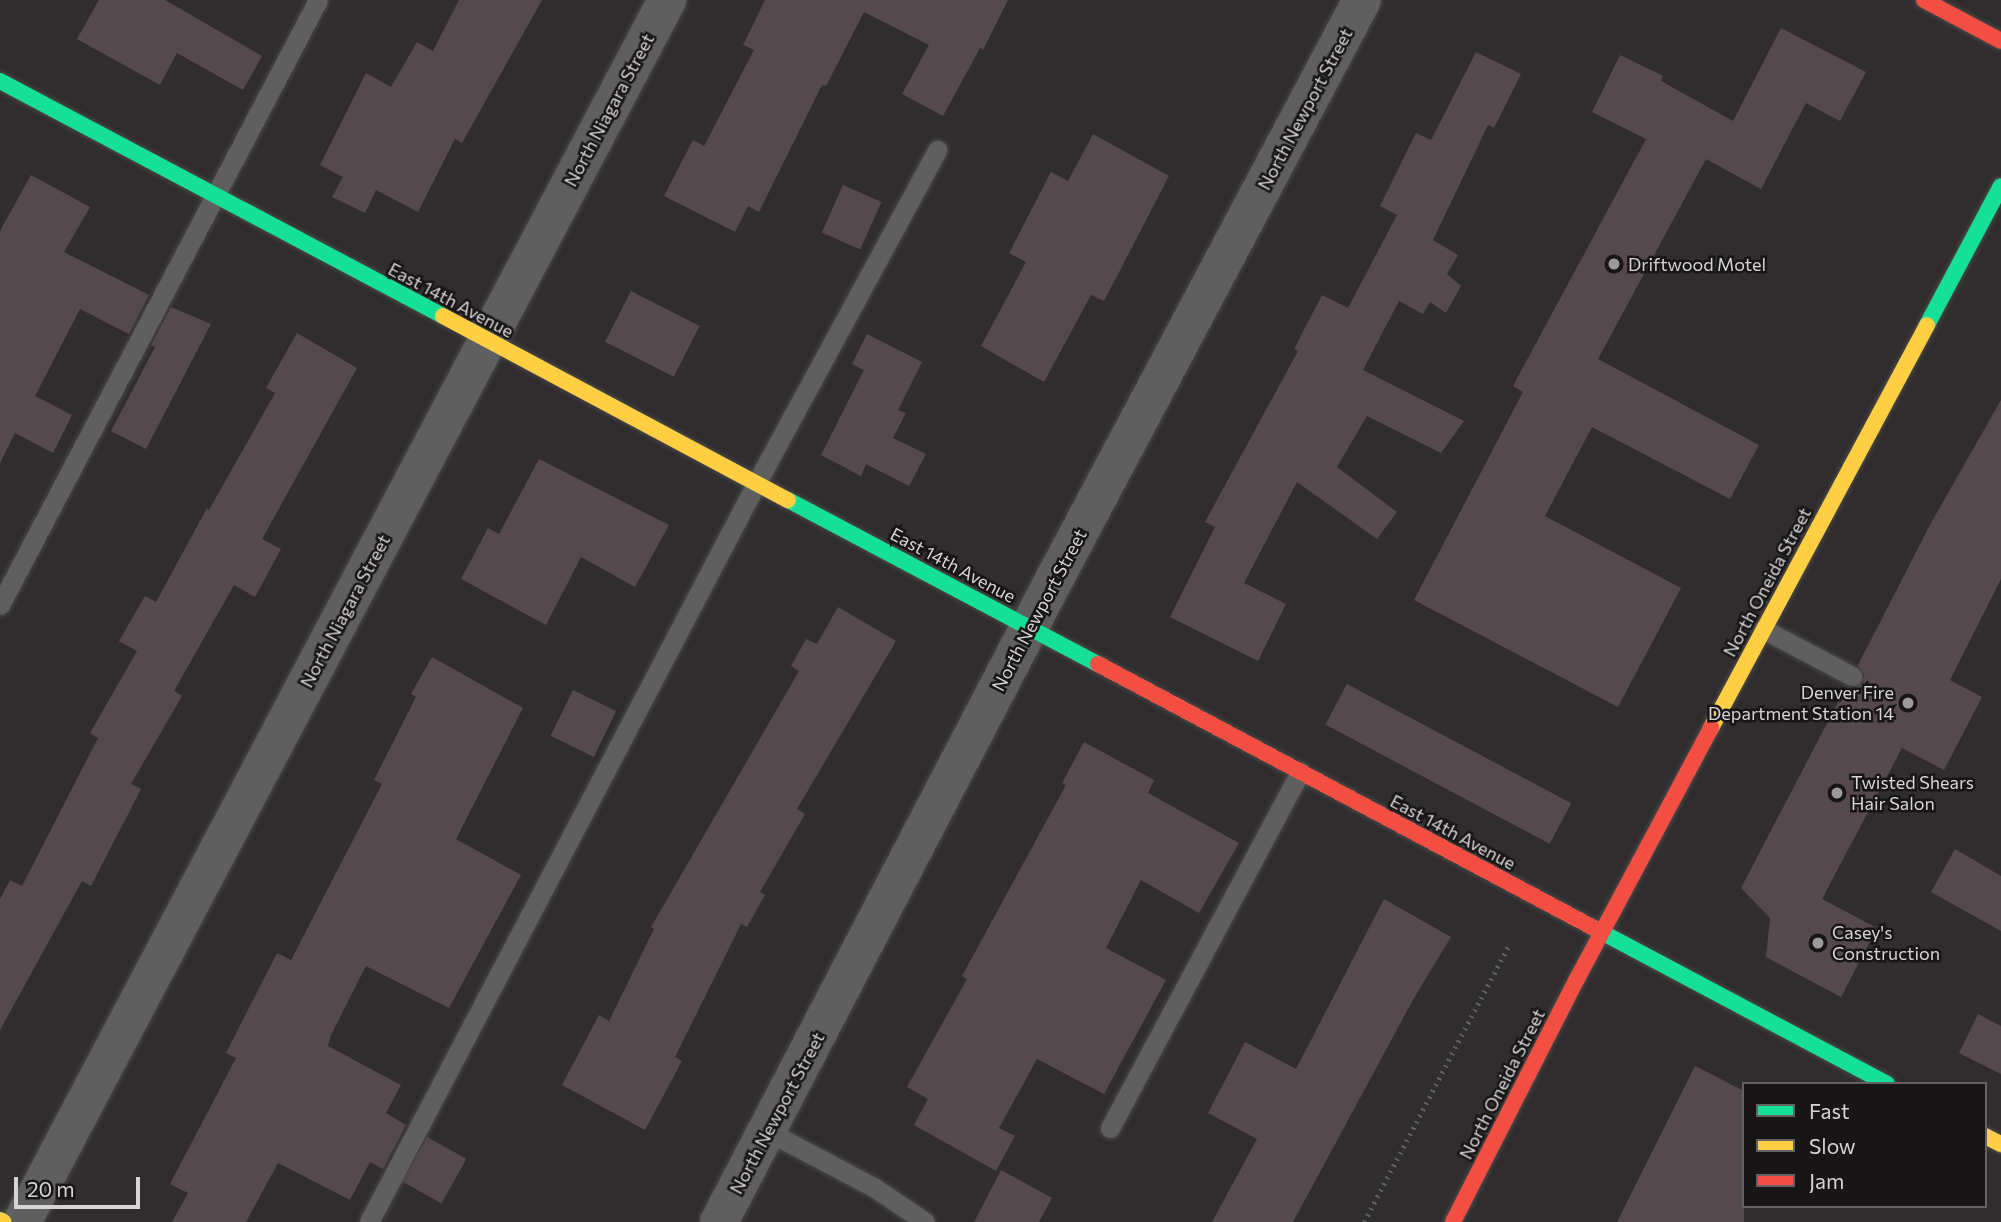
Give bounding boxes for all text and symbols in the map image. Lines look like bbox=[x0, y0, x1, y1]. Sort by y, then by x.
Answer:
street label: North Newport Street bbox=[1253, 24, 1357, 194]
street label: North Niagara Street bbox=[560, 30, 658, 190]
place label: Driftwood Motel bbox=[1628, 253, 1766, 275]
marker: Driftwood Motel bbox=[1606, 256, 1622, 272]
street label: East 14th Avenue bbox=[385, 258, 517, 342]
street label: North Oneida Street bbox=[1719, 504, 1815, 660]
street label: East 14th Avenue bbox=[887, 523, 1019, 607]
street label: North Newport Street bbox=[987, 525, 1091, 695]
street label: North Niagara Street bbox=[296, 531, 394, 691]
place label: Denver Fire Department Station 14 bbox=[1708, 682, 1894, 724]
marker: Denver Fire Department Station 14 bbox=[1900, 695, 1916, 711]
place label: Twisted Shears Hair Salon bbox=[1851, 772, 1974, 814]
marker: Twisted Shears Hair Salon bbox=[1829, 785, 1845, 801]
street label: East 14th Avenue bbox=[1387, 790, 1519, 874]
place label: Casey's Construction bbox=[1832, 922, 1940, 964]
marker: Casey's Construction bbox=[1810, 935, 1826, 951]
street label: North Oneida Street bbox=[1455, 1005, 1549, 1163]
street label: North Newport Street bbox=[725, 1028, 829, 1198]
legend bbox=[1742, 1082, 1987, 1208]
text: Fast bbox=[1809, 1098, 1850, 1123]
text: Slow bbox=[1809, 1133, 1856, 1158]
scale bar bbox=[18, 1162, 144, 1206]
text: Jam bbox=[1809, 1168, 1844, 1193]
text: 20 m bbox=[27, 1176, 75, 1201]

